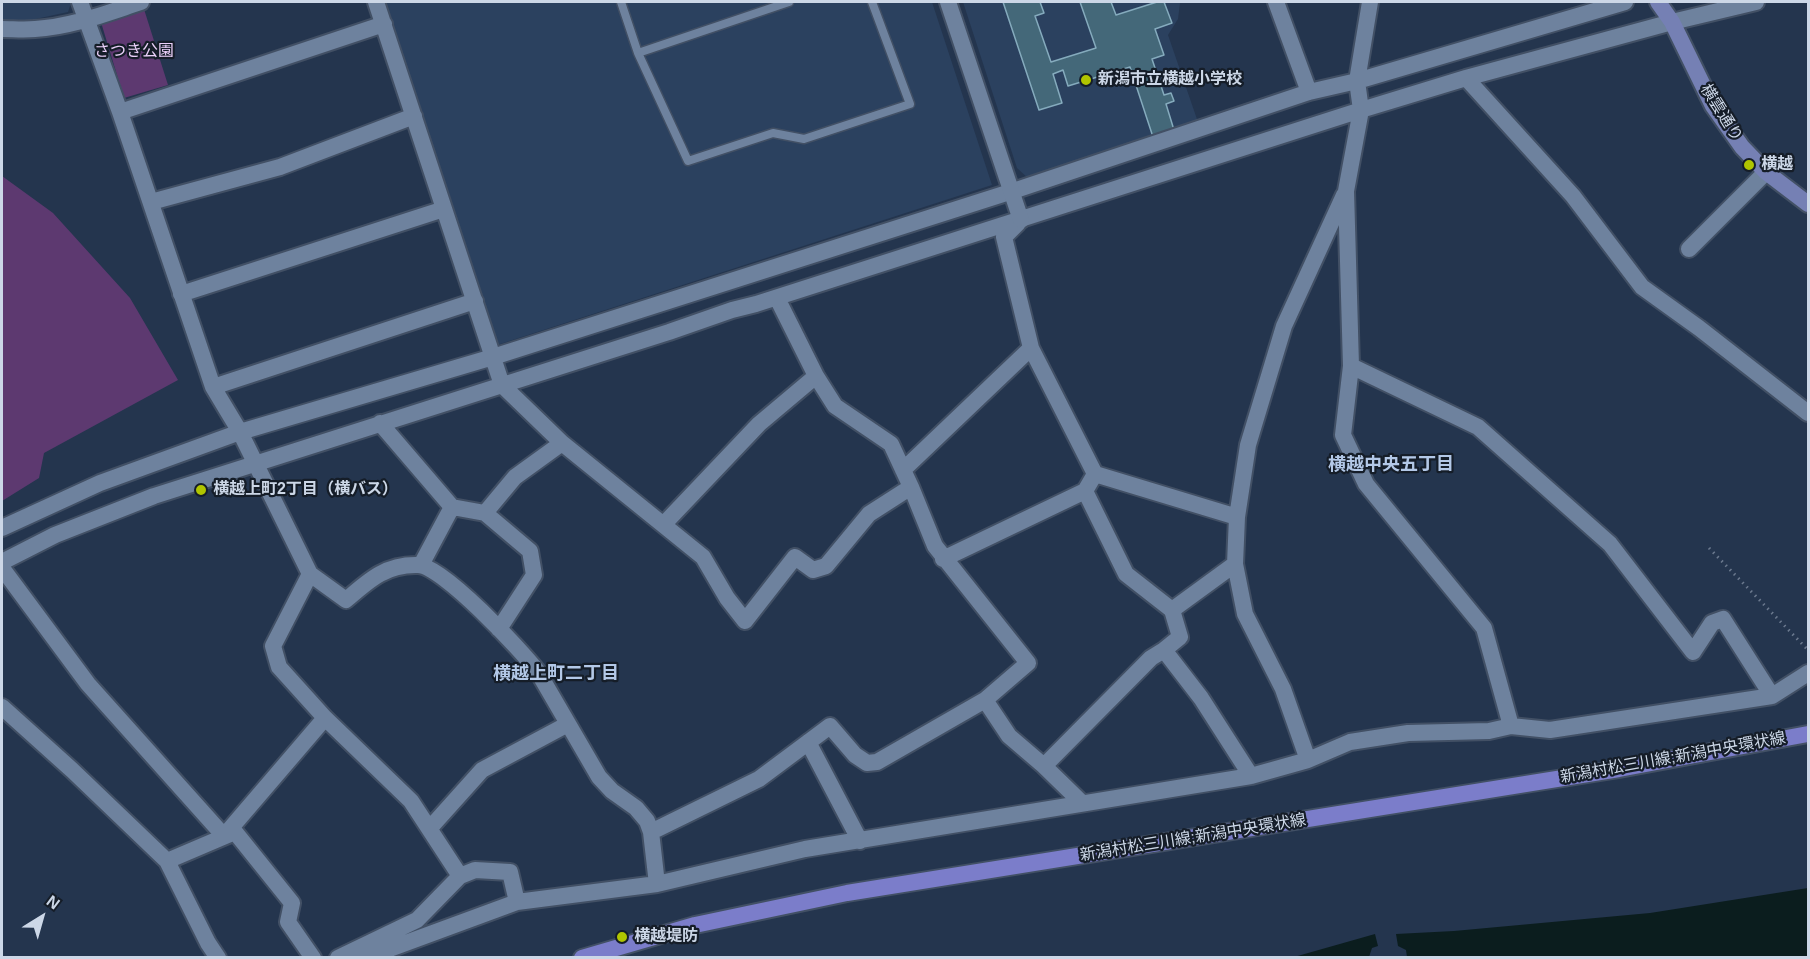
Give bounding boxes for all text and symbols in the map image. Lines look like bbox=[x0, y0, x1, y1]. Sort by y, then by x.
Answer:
park label: さつき公園 bbox=[94, 42, 174, 62]
place label: 新潟市立横越小学校 bbox=[1098, 70, 1242, 90]
marker: 新潟市立横越小学校 bbox=[1079, 73, 1093, 87]
street label: 横雲通り bbox=[1696, 81, 1746, 145]
place label: 横越 bbox=[1761, 155, 1793, 175]
marker: 横越 bbox=[1742, 158, 1756, 172]
district label: 横越中央五丁目 bbox=[1328, 454, 1454, 476]
place label: 横越上町2丁目（横バス） bbox=[213, 480, 398, 500]
marker: 横越上町2丁目（横バス） bbox=[194, 483, 208, 497]
district label: 横越上町二丁目 bbox=[493, 663, 619, 685]
street label: 新潟村松三川線;新潟中央環状線 bbox=[1559, 729, 1787, 787]
street label: 新潟村松三川線;新潟中央環状線 bbox=[1079, 811, 1307, 865]
north arrow bbox=[12, 887, 72, 947]
text: N bbox=[43, 892, 63, 912]
place label: 横越堤防 bbox=[634, 927, 698, 947]
marker: 横越堤防 bbox=[615, 930, 629, 944]

